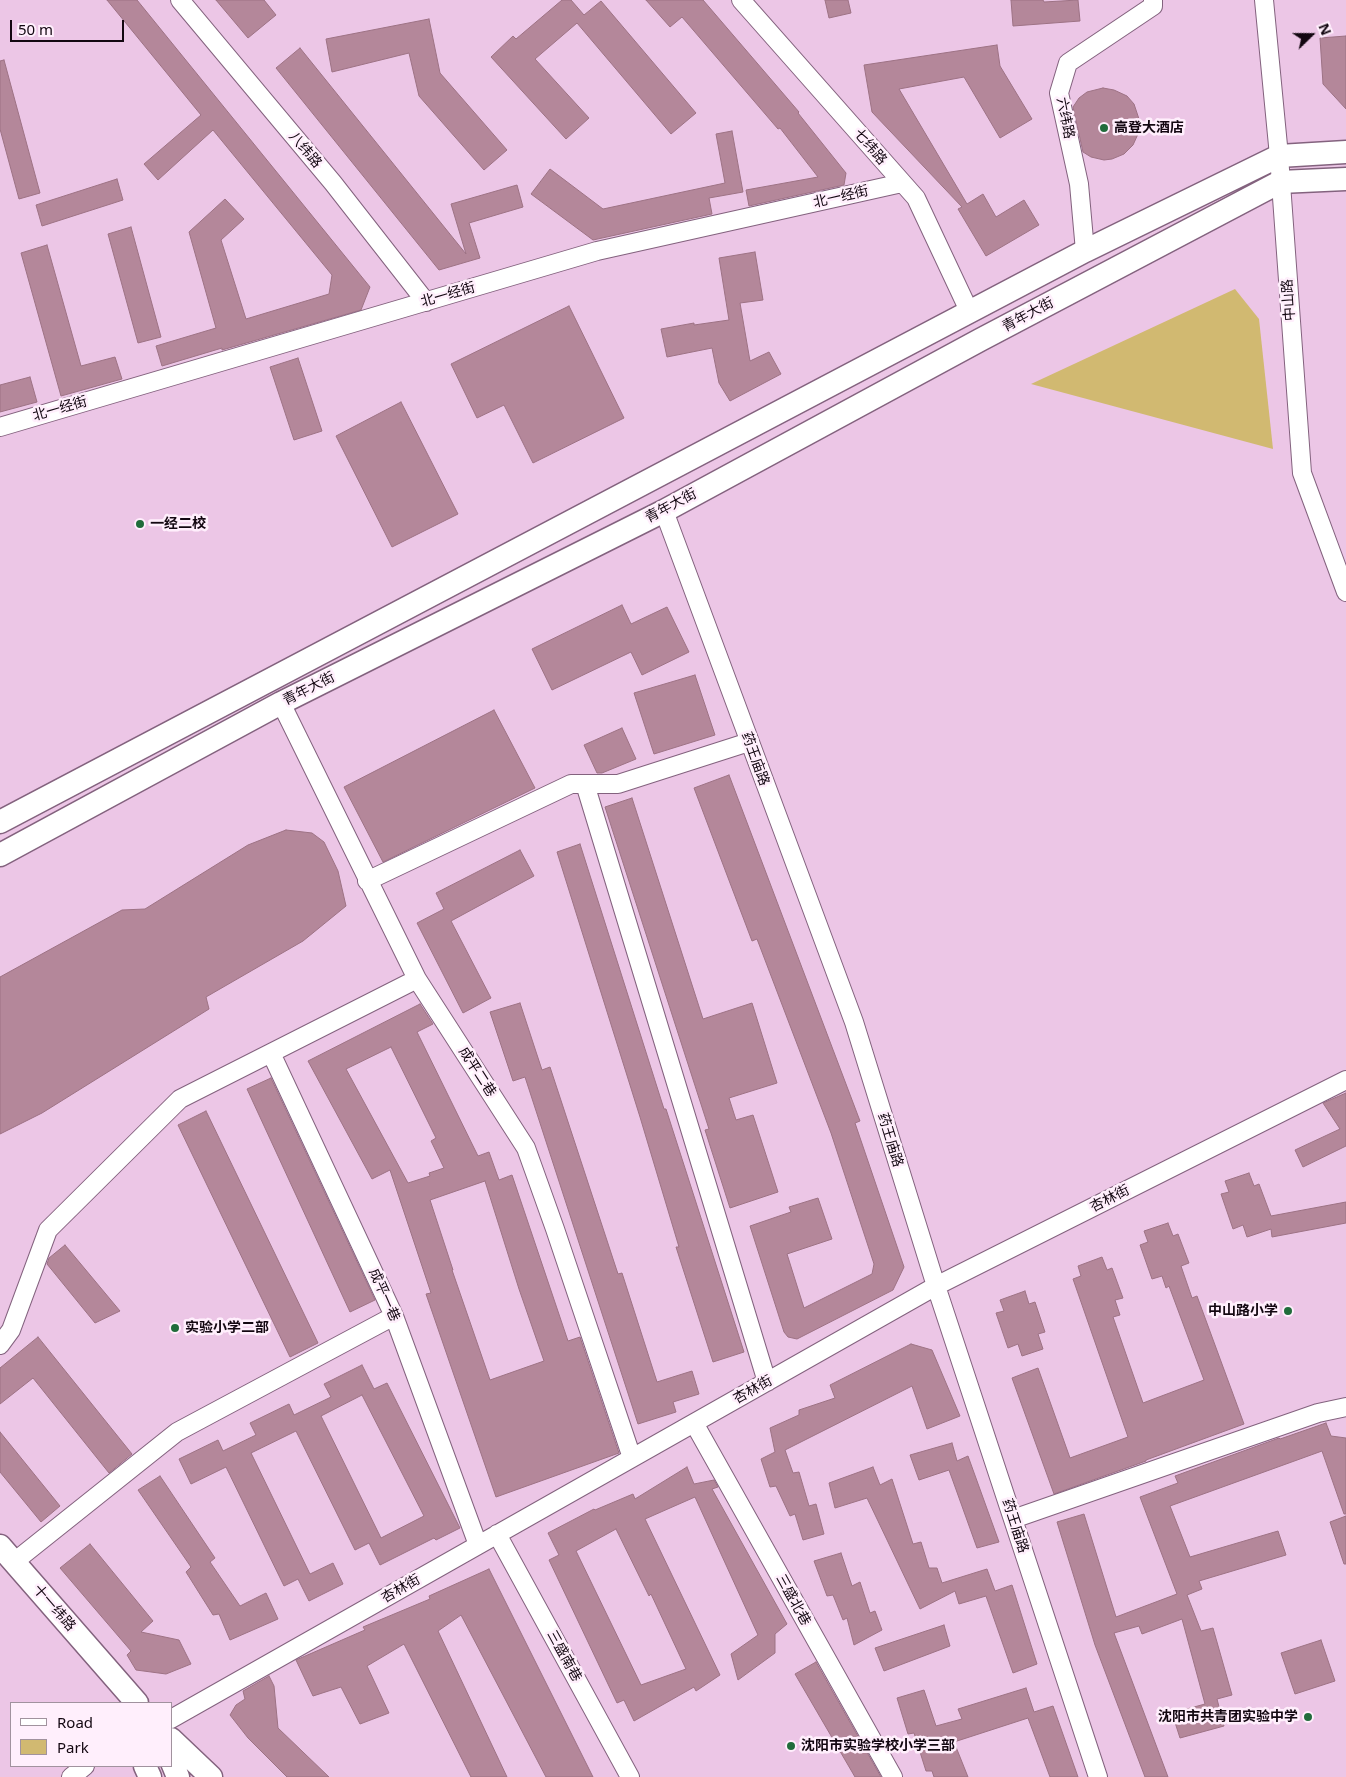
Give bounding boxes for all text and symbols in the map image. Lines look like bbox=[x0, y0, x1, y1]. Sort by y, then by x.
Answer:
scale bar bbox=[12, 10, 126, 42]
north arrow bbox=[1286, 10, 1336, 60]
text: 50 m bbox=[18, 19, 53, 39]
text: N bbox=[1314, 20, 1336, 38]
street label: 六纬路 bbox=[1053, 96, 1077, 140]
place label: 高登大酒店 bbox=[1114, 120, 1184, 136]
marker: 高登大酒店 bbox=[1098, 122, 1110, 134]
street label: 七纬路 bbox=[850, 126, 890, 168]
street label: 八纬路 bbox=[285, 129, 325, 171]
street label: 北一经街 bbox=[812, 183, 870, 211]
street label: 中山路 bbox=[1279, 278, 1299, 322]
street label: 北一经街 bbox=[419, 279, 477, 311]
street label: 青年大街 bbox=[999, 294, 1057, 336]
street label: 北一经街 bbox=[31, 393, 89, 425]
street label: 青年大街 bbox=[642, 485, 700, 527]
place label: 一经二校 bbox=[150, 516, 206, 532]
marker: 一经二校 bbox=[134, 518, 146, 530]
street label: 青年大街 bbox=[280, 669, 338, 709]
street label: 药王庙路 bbox=[738, 730, 772, 788]
street label: 成平二巷 bbox=[455, 1044, 499, 1100]
street label: 药王庙路 bbox=[874, 1111, 906, 1169]
street label: 杏林街 bbox=[1087, 1182, 1133, 1216]
street label: 成平一巷 bbox=[365, 1266, 403, 1324]
place label: 中山路小学 bbox=[1208, 1303, 1278, 1319]
marker: 中山路小学 bbox=[1282, 1305, 1294, 1317]
place label: 实验小学二部 bbox=[185, 1320, 269, 1336]
marker: 实验小学二部 bbox=[169, 1322, 181, 1334]
street label: 杏林街 bbox=[731, 1372, 775, 1408]
street label: 药王庙路 bbox=[998, 1497, 1032, 1555]
street label: 杏林街 bbox=[379, 1571, 423, 1607]
street label: 三盛北巷 bbox=[772, 1571, 814, 1629]
street label: 十一纬路 bbox=[29, 1581, 79, 1635]
street label: 三盛南巷 bbox=[543, 1627, 585, 1685]
legend bbox=[10, 1702, 172, 1767]
place label: 沈阳市共青团实验中学 bbox=[1158, 1709, 1298, 1725]
marker: 沈阳市共青团实验中学 bbox=[1302, 1711, 1314, 1723]
text: Road bbox=[57, 1712, 93, 1732]
text: Park bbox=[57, 1737, 89, 1757]
place label: 沈阳市实验学校小学三部 bbox=[801, 1738, 955, 1754]
marker: 沈阳市实验学校小学三部 bbox=[785, 1740, 797, 1752]

